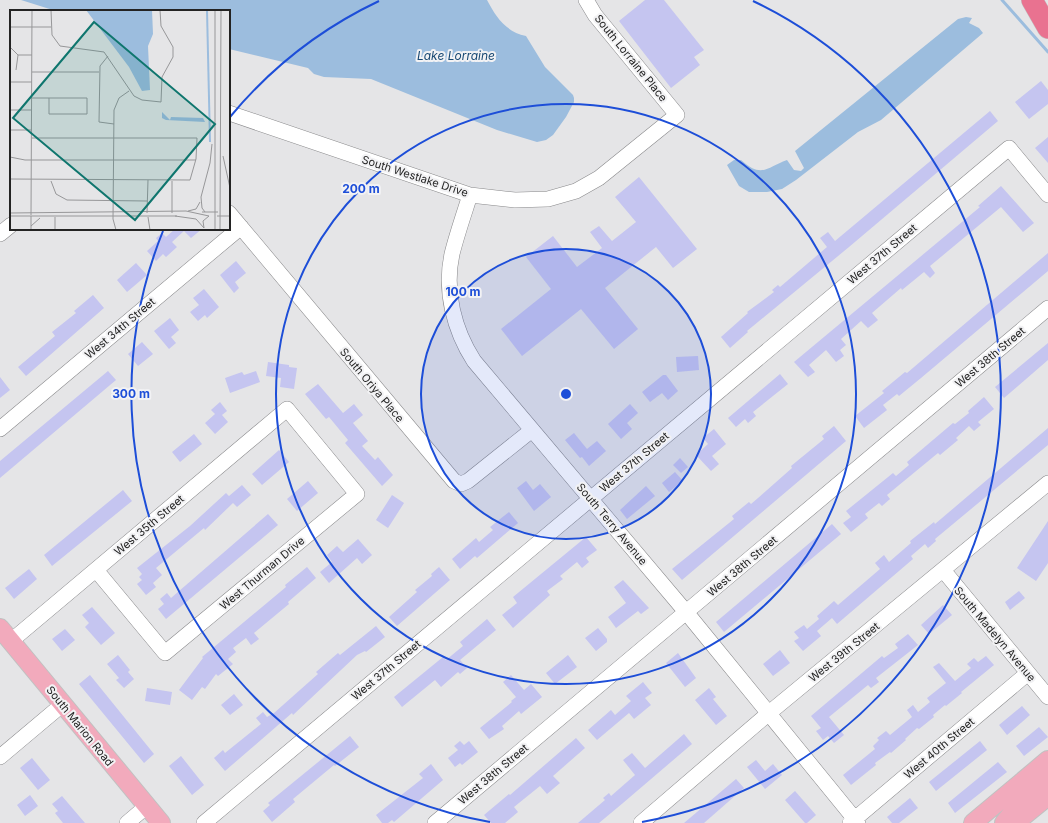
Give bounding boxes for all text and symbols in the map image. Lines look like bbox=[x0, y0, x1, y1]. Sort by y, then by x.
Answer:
inset map bbox=[10, 10, 230, 230]
street label: South Lorraine Place bbox=[592, 12, 670, 104]
water label: Lake Lorraine bbox=[417, 48, 495, 63]
street label: South Westlake Drive bbox=[360, 152, 470, 200]
text: 200 m bbox=[342, 181, 380, 196]
street label: West 37th Street bbox=[844, 221, 920, 287]
text: 100 m bbox=[445, 284, 481, 299]
street label: West 34th Street bbox=[82, 294, 158, 361]
street label: West 38th Street bbox=[952, 323, 1028, 390]
street label: South Oriya Place bbox=[337, 345, 407, 425]
text: 300 m bbox=[112, 386, 150, 401]
centre of rings bbox=[559, 387, 573, 401]
street label: West 37th Street bbox=[596, 429, 672, 495]
street label: South Terry Avenue bbox=[574, 480, 650, 568]
street label: West 35th Street bbox=[111, 491, 187, 558]
street label: West 38th Street bbox=[704, 532, 780, 599]
street label: West Thurman Drive bbox=[217, 533, 307, 613]
street label: South Madelyn Avenue bbox=[951, 584, 1039, 684]
street label: West 39th Street bbox=[806, 619, 883, 685]
street label: West 37th Street bbox=[348, 637, 424, 703]
street label: South Marion Road bbox=[43, 683, 117, 769]
street label: West 40th Street bbox=[901, 714, 977, 782]
street label: West 38th Street bbox=[455, 740, 531, 807]

